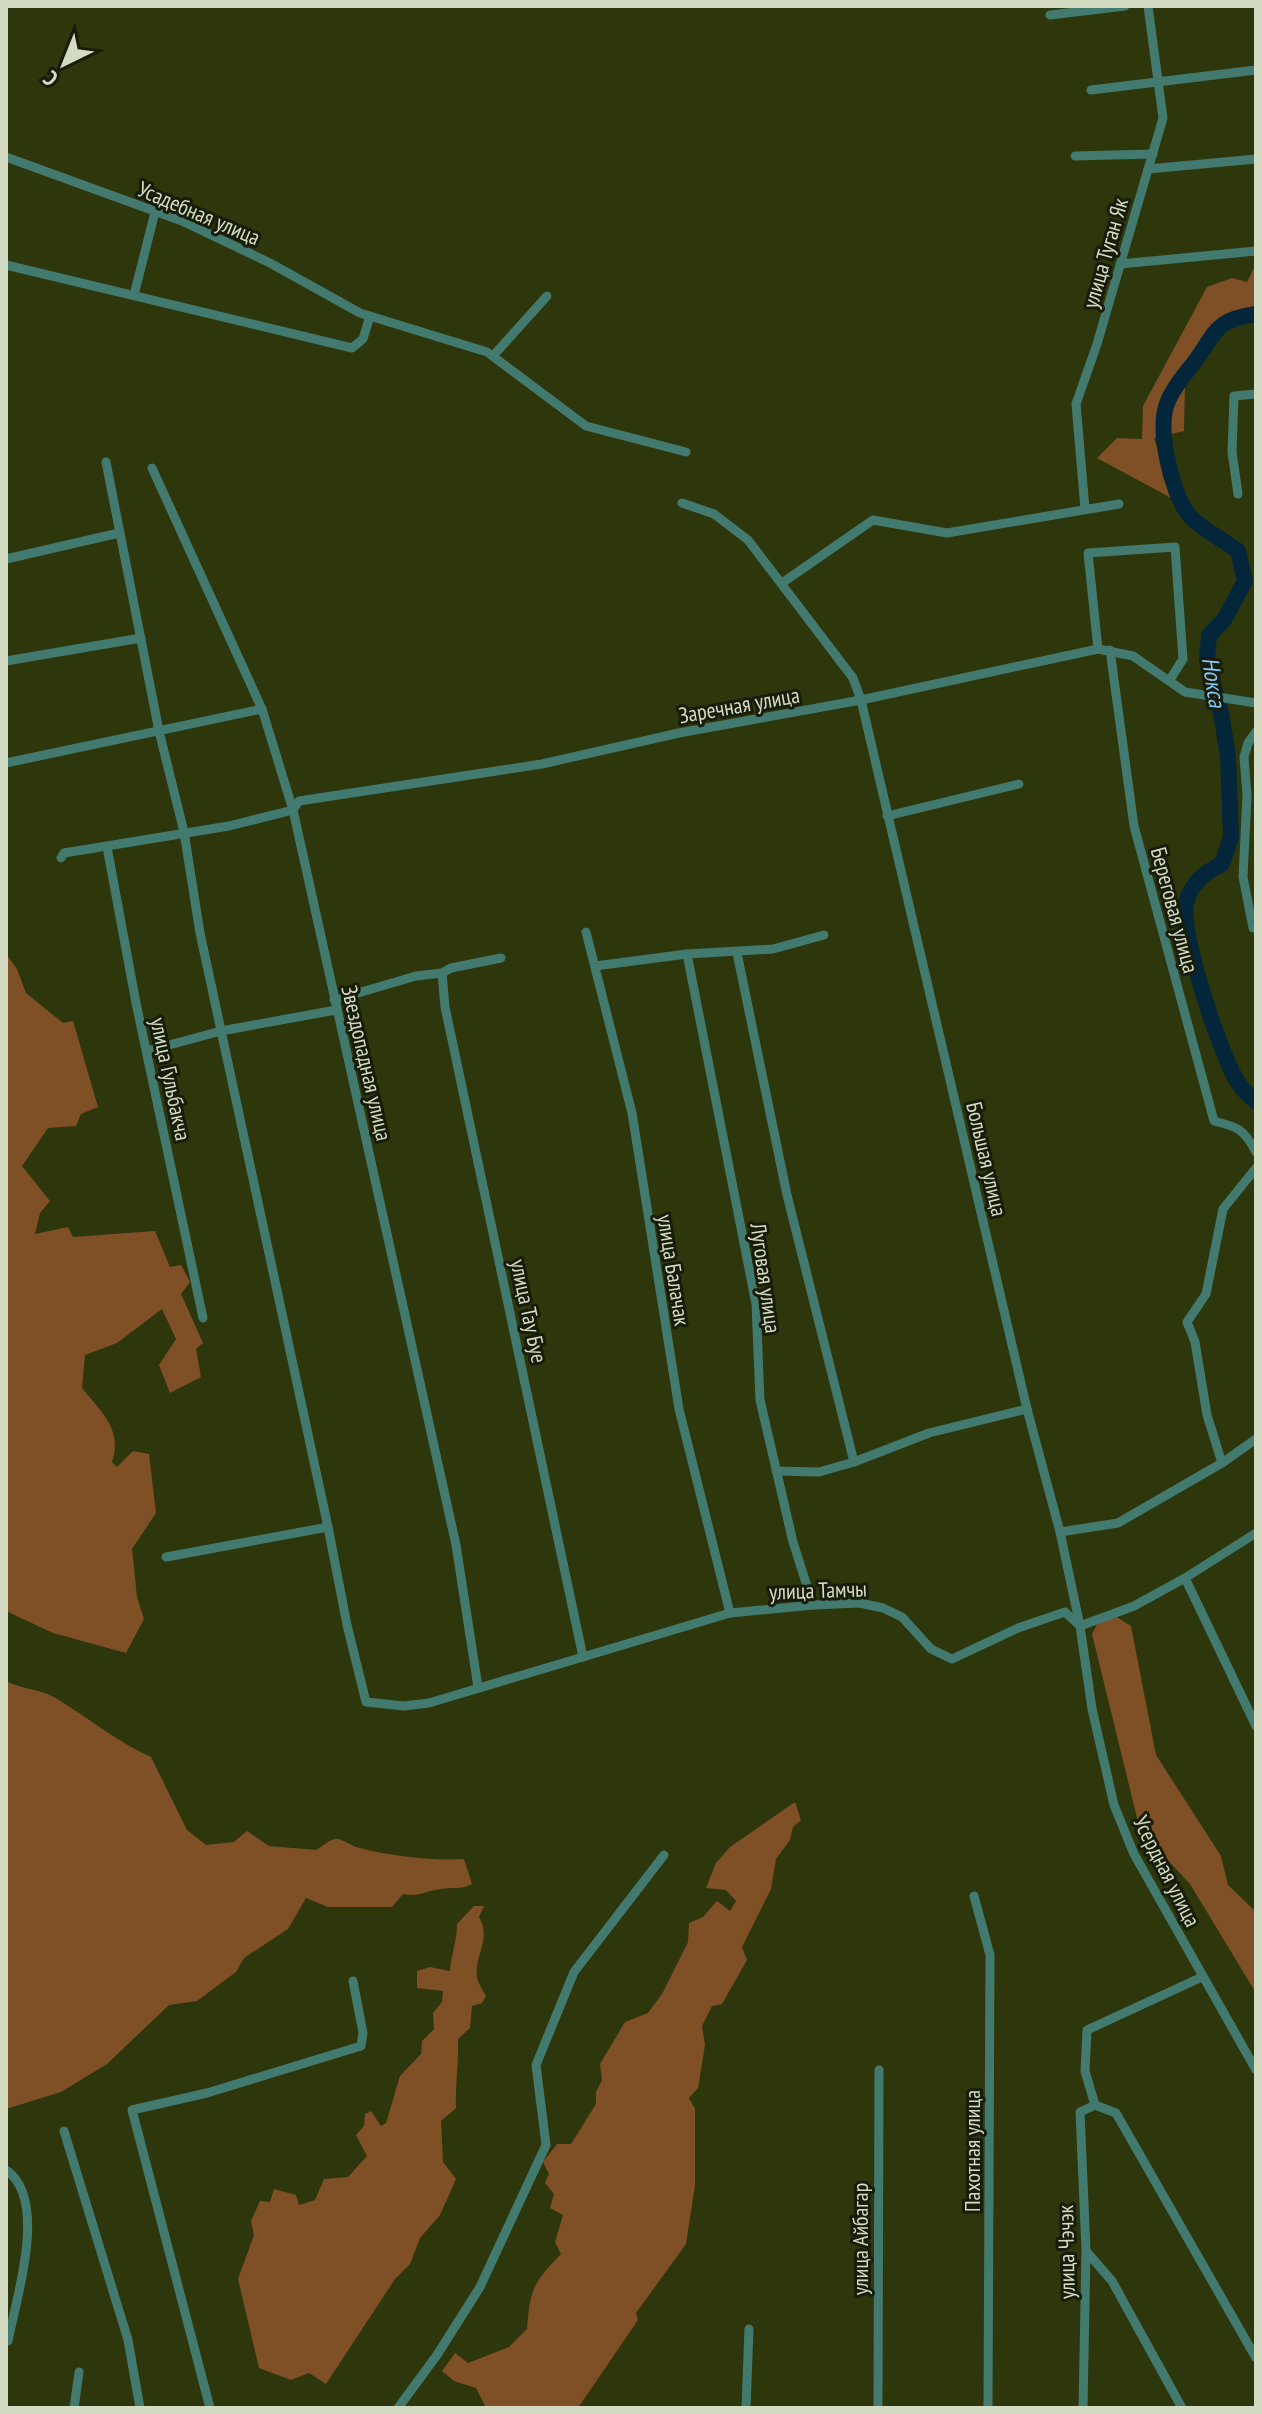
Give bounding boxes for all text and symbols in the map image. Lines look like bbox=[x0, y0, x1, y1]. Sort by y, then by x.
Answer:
north arrow bbox=[24, 24, 104, 104]
text: С bbox=[37, 65, 64, 92]
street label: Усадебная улица bbox=[134, 175, 264, 251]
street label: улица Туган Як bbox=[1076, 194, 1134, 311]
water label: Нокса bbox=[1195, 655, 1233, 711]
street label: Заречная улица bbox=[676, 681, 802, 729]
street label: Береговая улица bbox=[1145, 844, 1205, 976]
street label: Звездопадная улица bbox=[335, 982, 399, 1144]
street label: улица Гульбакча bbox=[144, 1015, 198, 1143]
street label: Большая улица bbox=[960, 1099, 1014, 1219]
street label: улица Балачак bbox=[651, 1212, 697, 1328]
street label: Луговая улица bbox=[744, 1220, 788, 1335]
street label: улица Тау Буе bbox=[504, 1257, 554, 1365]
street label: улица Тамчы bbox=[769, 1574, 867, 1606]
street label: Усердная улица bbox=[1127, 1811, 1207, 1931]
street label: Пахотная улица bbox=[958, 2090, 986, 2212]
street label: улица Айбагар bbox=[846, 2183, 874, 2295]
street label: улица Чэчэк bbox=[1051, 2204, 1081, 2299]

